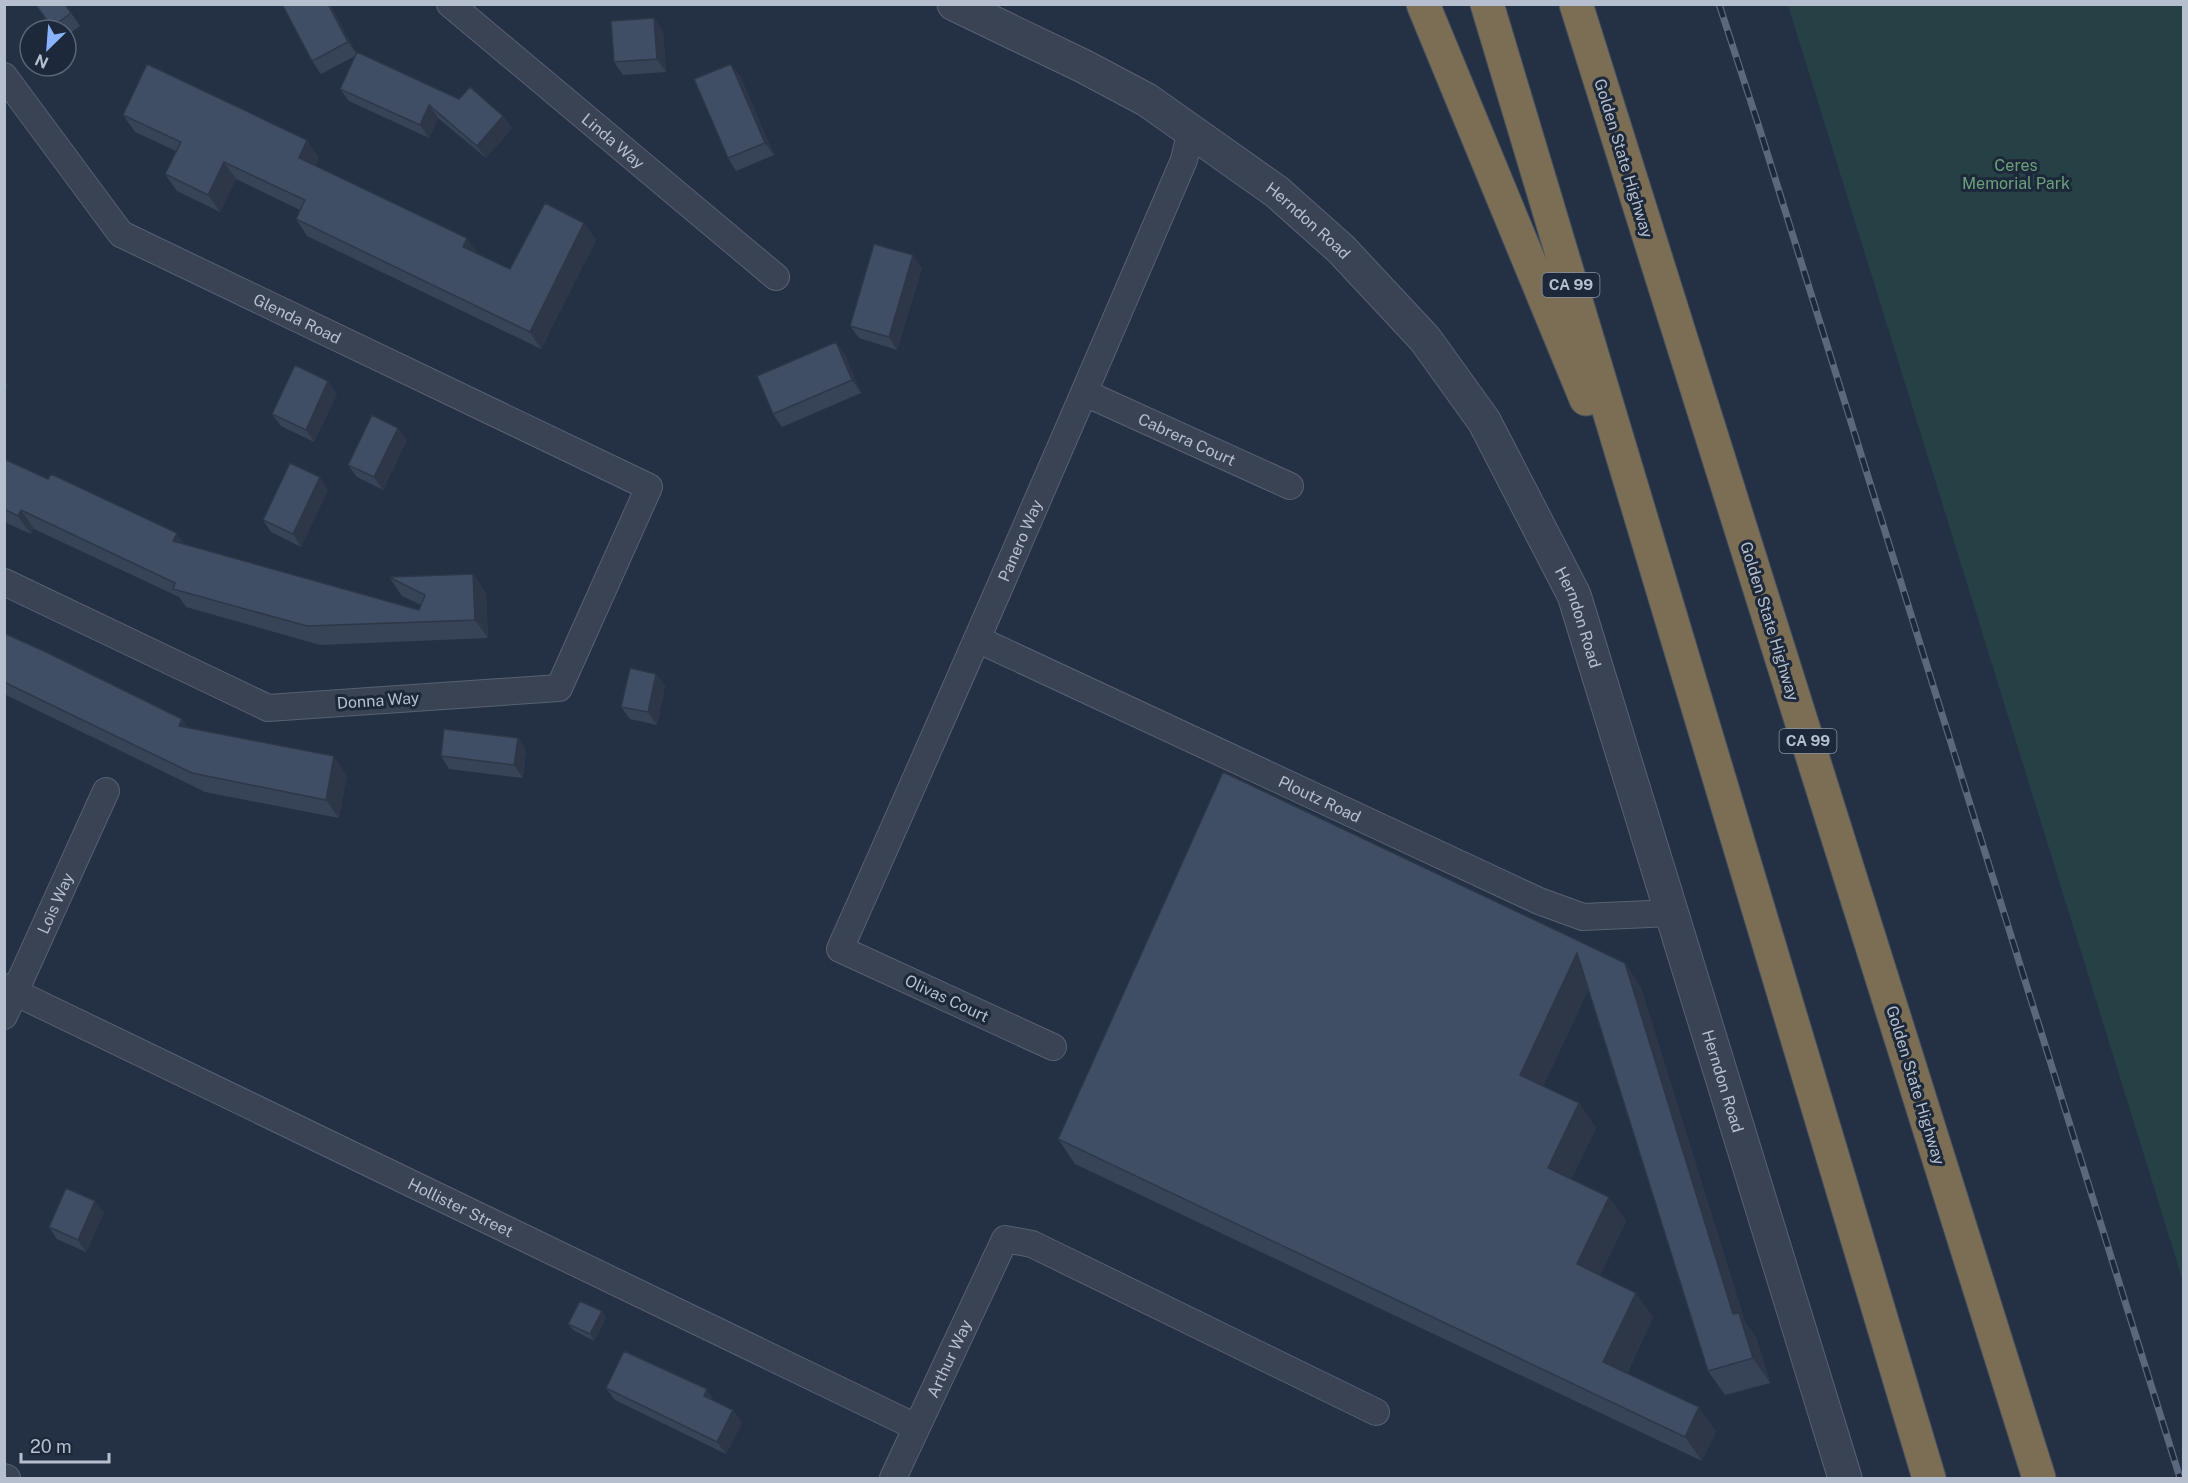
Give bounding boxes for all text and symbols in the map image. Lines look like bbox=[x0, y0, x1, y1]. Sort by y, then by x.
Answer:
north arrow bbox=[18, 18, 78, 78]
text: N bbox=[32, 50, 52, 72]
street label: Golden State Highway bbox=[1590, 76, 1657, 240]
street label: Linda Way bbox=[578, 109, 649, 173]
park label: Ceres Memorial Park bbox=[1962, 156, 2070, 193]
street label: Herndon Road bbox=[1262, 178, 1354, 263]
road number: CA 99 bbox=[1542, 273, 1600, 297]
street label: Glenda Road bbox=[250, 290, 344, 348]
street label: Cabrera Court bbox=[1135, 409, 1239, 470]
street label: Panero Way bbox=[994, 496, 1047, 584]
street label: Golden State Highway bbox=[1736, 539, 1803, 703]
street label: Herndon Road bbox=[1551, 564, 1605, 670]
street label: Donna Way bbox=[336, 688, 420, 713]
road number: CA 99 bbox=[1780, 729, 1836, 753]
street label: Ploutz Road bbox=[1275, 772, 1364, 827]
street label: Lois Way bbox=[34, 869, 78, 937]
street label: Olivas Court bbox=[902, 971, 992, 1026]
street label: Golden State Highway bbox=[1882, 1003, 1949, 1167]
street label: Herndon Road bbox=[1698, 1028, 1747, 1135]
street label: Hollister Street bbox=[405, 1174, 516, 1241]
street label: Arthur Way bbox=[923, 1316, 976, 1401]
scale bar bbox=[21, 1426, 110, 1464]
text: 20 m bbox=[30, 1436, 72, 1457]

